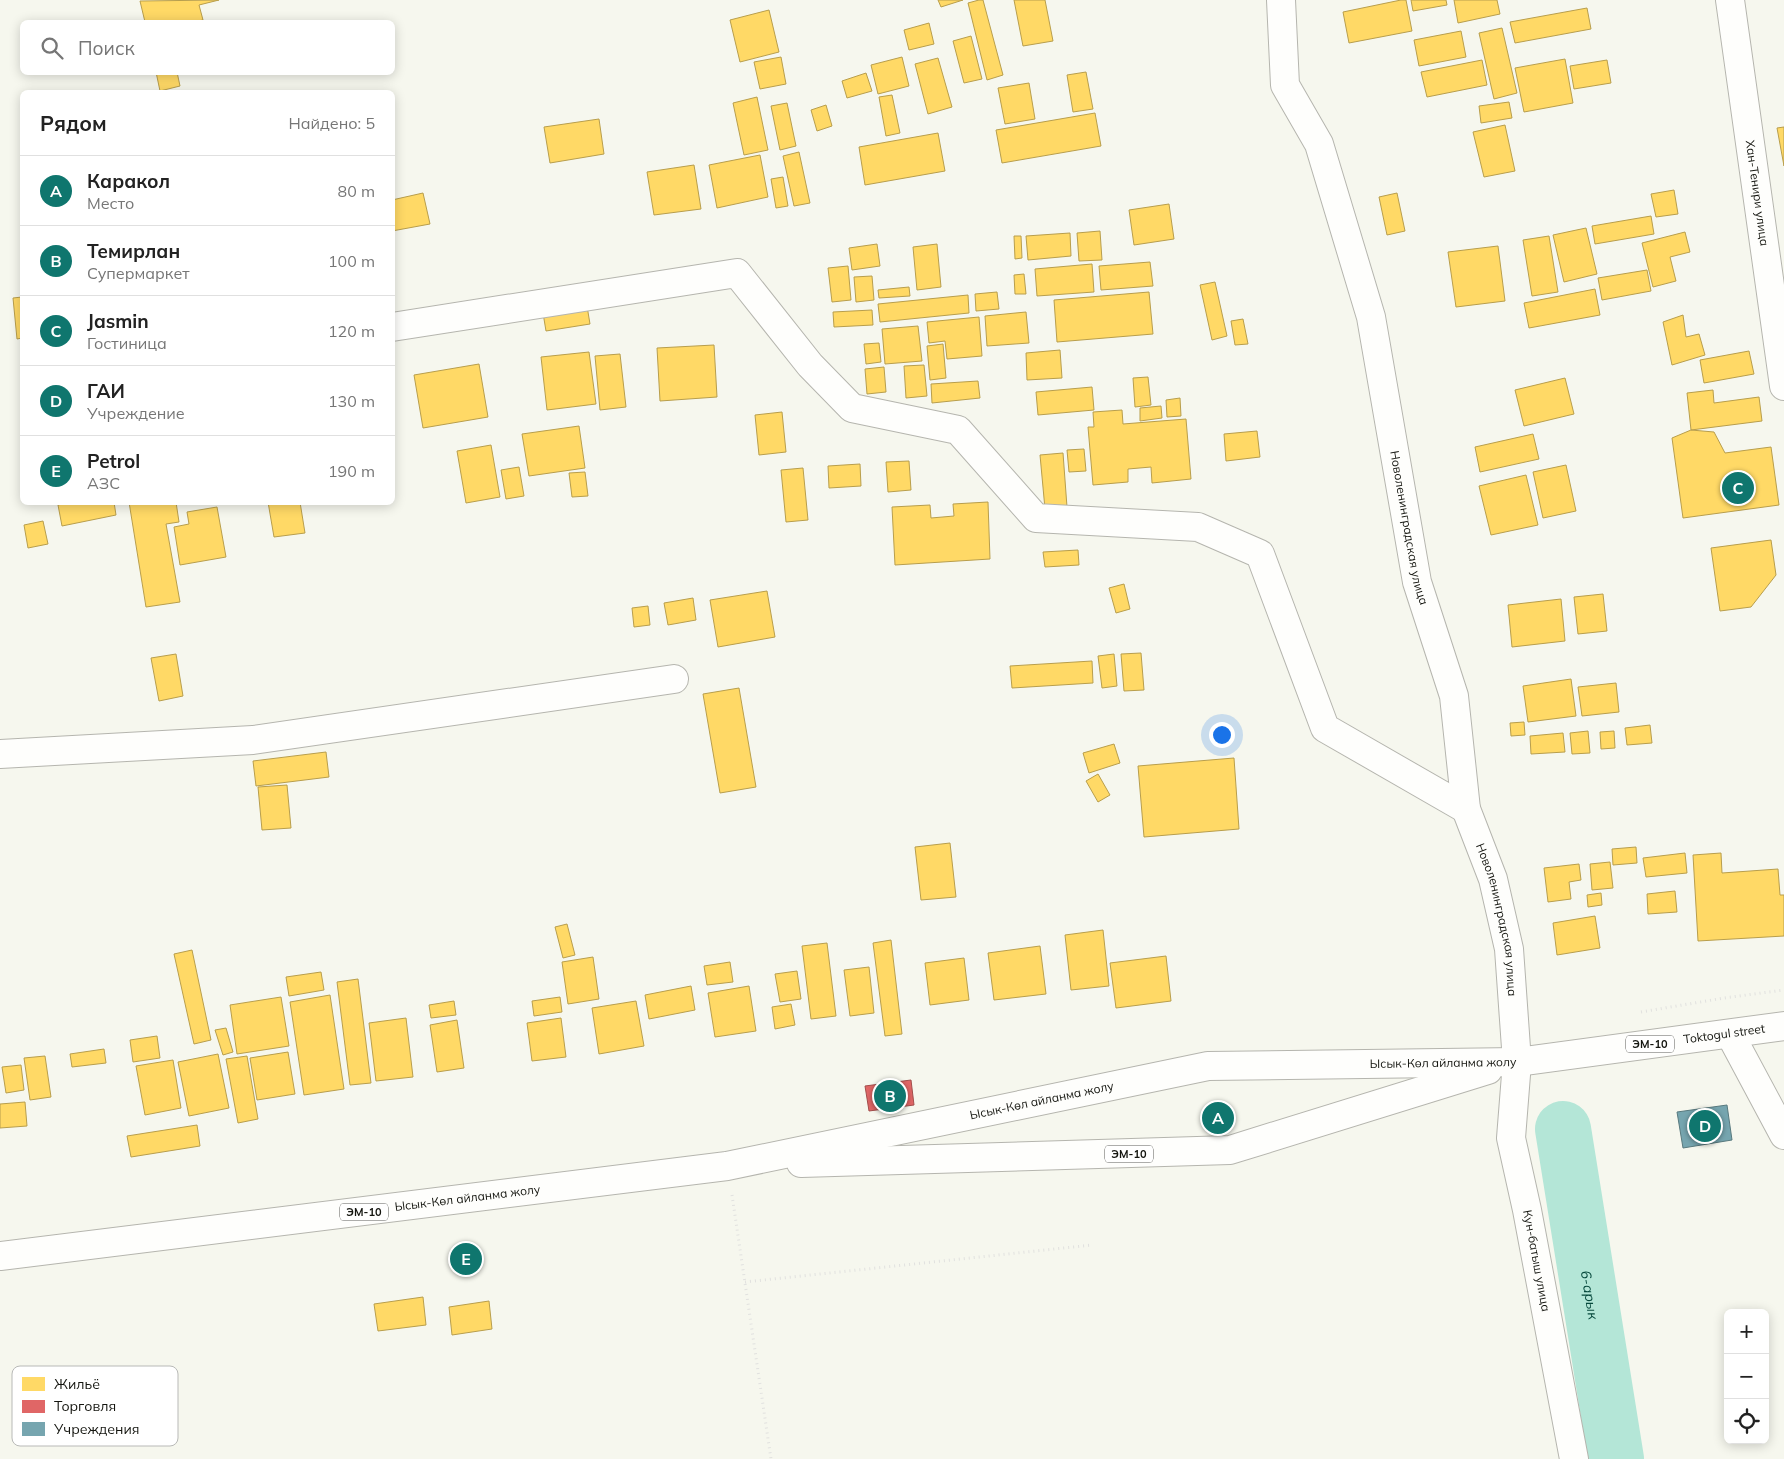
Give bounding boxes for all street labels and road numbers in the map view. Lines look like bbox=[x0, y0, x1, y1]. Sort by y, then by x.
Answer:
street label: Хан-Тенири улица bbox=[1743, 139, 1772, 247]
street label: Новоленинградская улица bbox=[1387, 449, 1432, 607]
street label: Новоленинградская улица bbox=[1473, 841, 1520, 997]
street label: Toktogul street bbox=[1683, 1021, 1766, 1046]
road number: ЭМ-10 bbox=[1626, 1036, 1674, 1052]
street label: Ысык-Көл айланма жолу bbox=[1370, 1054, 1517, 1071]
street label: Ысык-Көл айланма жолу bbox=[968, 1078, 1115, 1122]
road number: ЭМ-10 bbox=[1105, 1146, 1153, 1162]
street label: Ысык-Көл айланма жолу bbox=[394, 1181, 542, 1214]
road number: ЭМ-10 bbox=[340, 1204, 388, 1220]
street label: Кун-батыш улица bbox=[1520, 1209, 1554, 1313]

